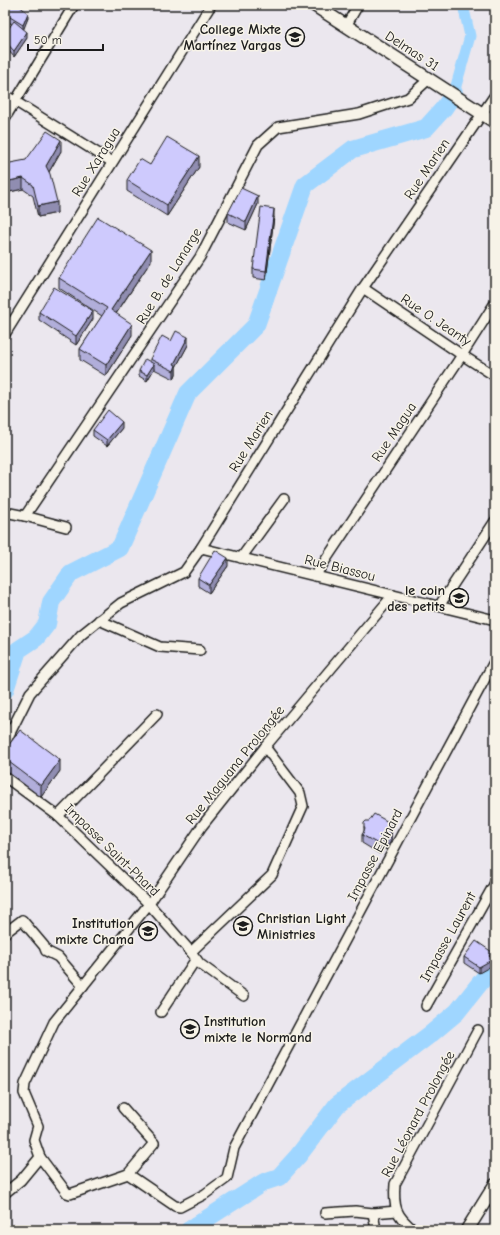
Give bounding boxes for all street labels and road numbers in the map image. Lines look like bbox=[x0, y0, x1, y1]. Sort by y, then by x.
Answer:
street label: Delmas 31 bbox=[382, 27, 442, 75]
street label: Rue Xaragua bbox=[68, 124, 124, 200]
street label: Rue Marien bbox=[400, 135, 454, 203]
street label: Rue B. de Lanarge bbox=[133, 225, 205, 327]
street label: Rue O. Jeanty bbox=[398, 290, 475, 350]
street label: Rue Magua bbox=[368, 399, 420, 465]
street label: Rue Marien bbox=[225, 407, 277, 475]
street label: Rue Biassou bbox=[303, 551, 377, 585]
street label: Rue Maguana Prolongée bbox=[182, 702, 288, 828]
street label: Impasse Saint-Phard bbox=[61, 800, 163, 900]
street label: Impasse Epinard bbox=[344, 806, 406, 904]
street label: Impasse Laurent bbox=[416, 888, 480, 985]
street label: Rue Léonard Prolongée bbox=[377, 1048, 459, 1180]

